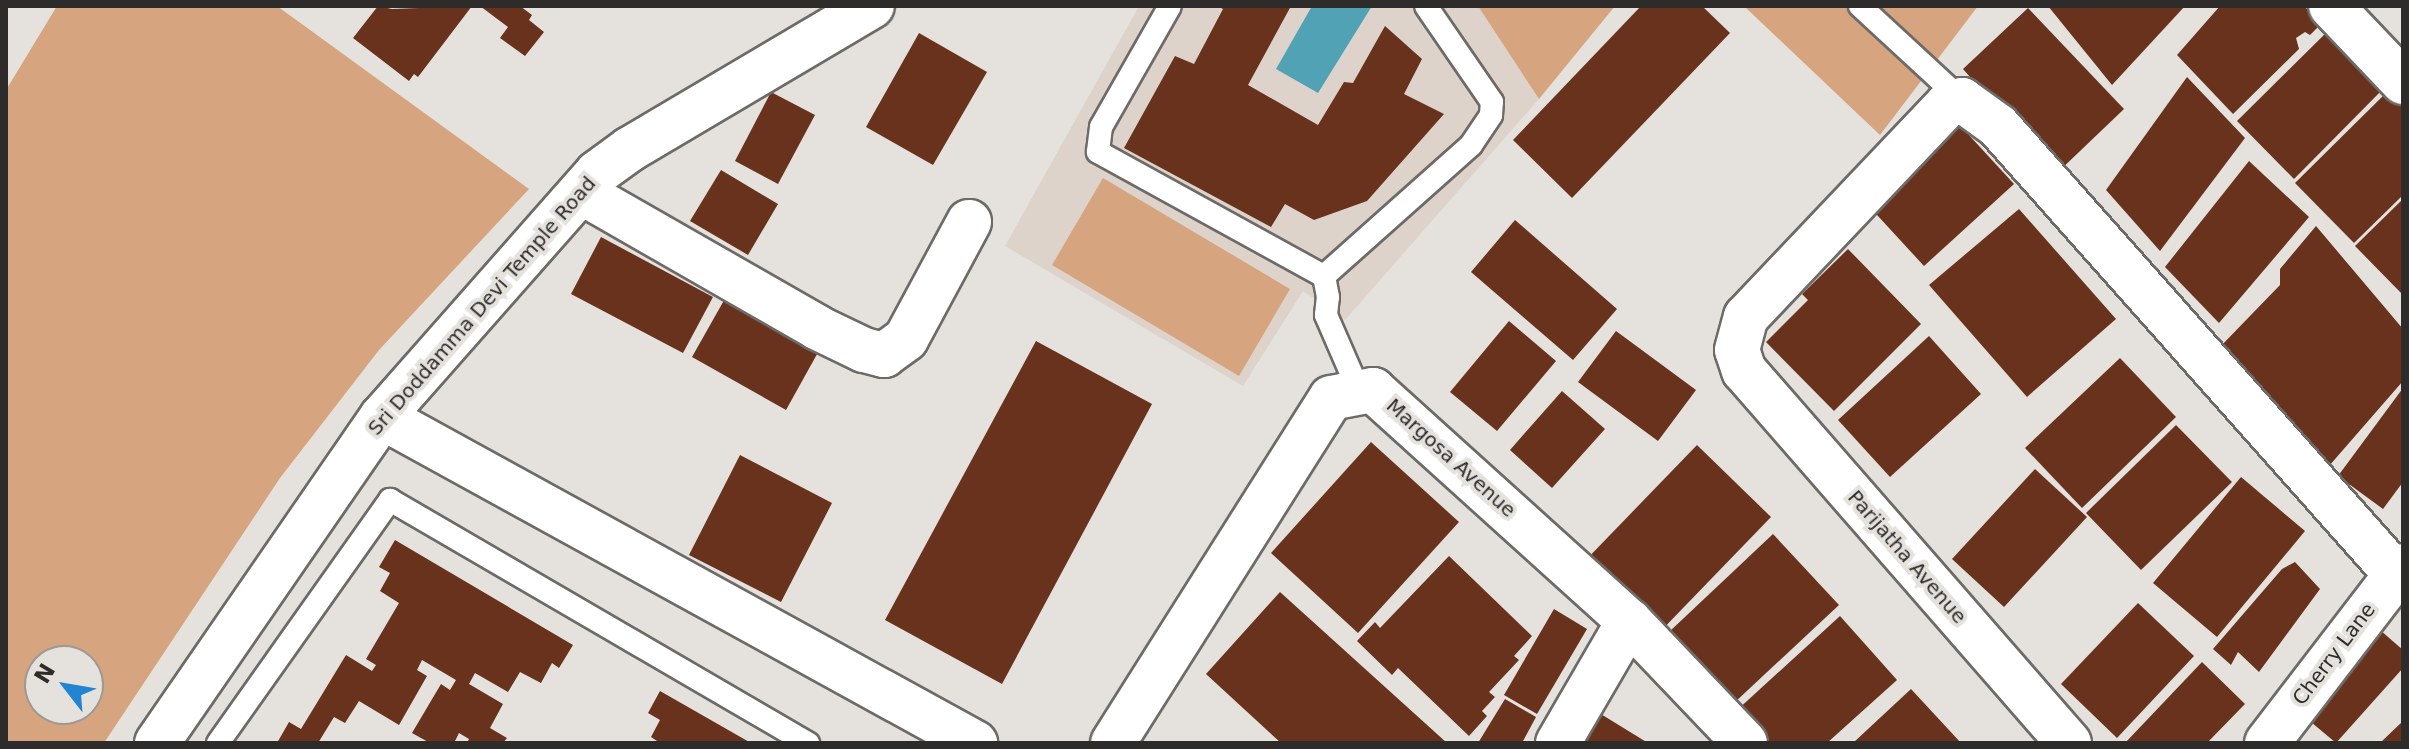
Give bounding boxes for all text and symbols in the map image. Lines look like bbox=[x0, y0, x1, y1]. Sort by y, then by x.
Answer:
street label: Sri Doddamma Devi Temple Road bbox=[363, 172, 601, 440]
street label: Margosa Avenue bbox=[1381, 394, 1521, 522]
street label: Parijatha Avenue bbox=[1843, 486, 1971, 628]
street label: Cherry Lane bbox=[2288, 598, 2380, 710]
north arrow bbox=[24, 645, 104, 725]
text: N bbox=[29, 659, 60, 688]

